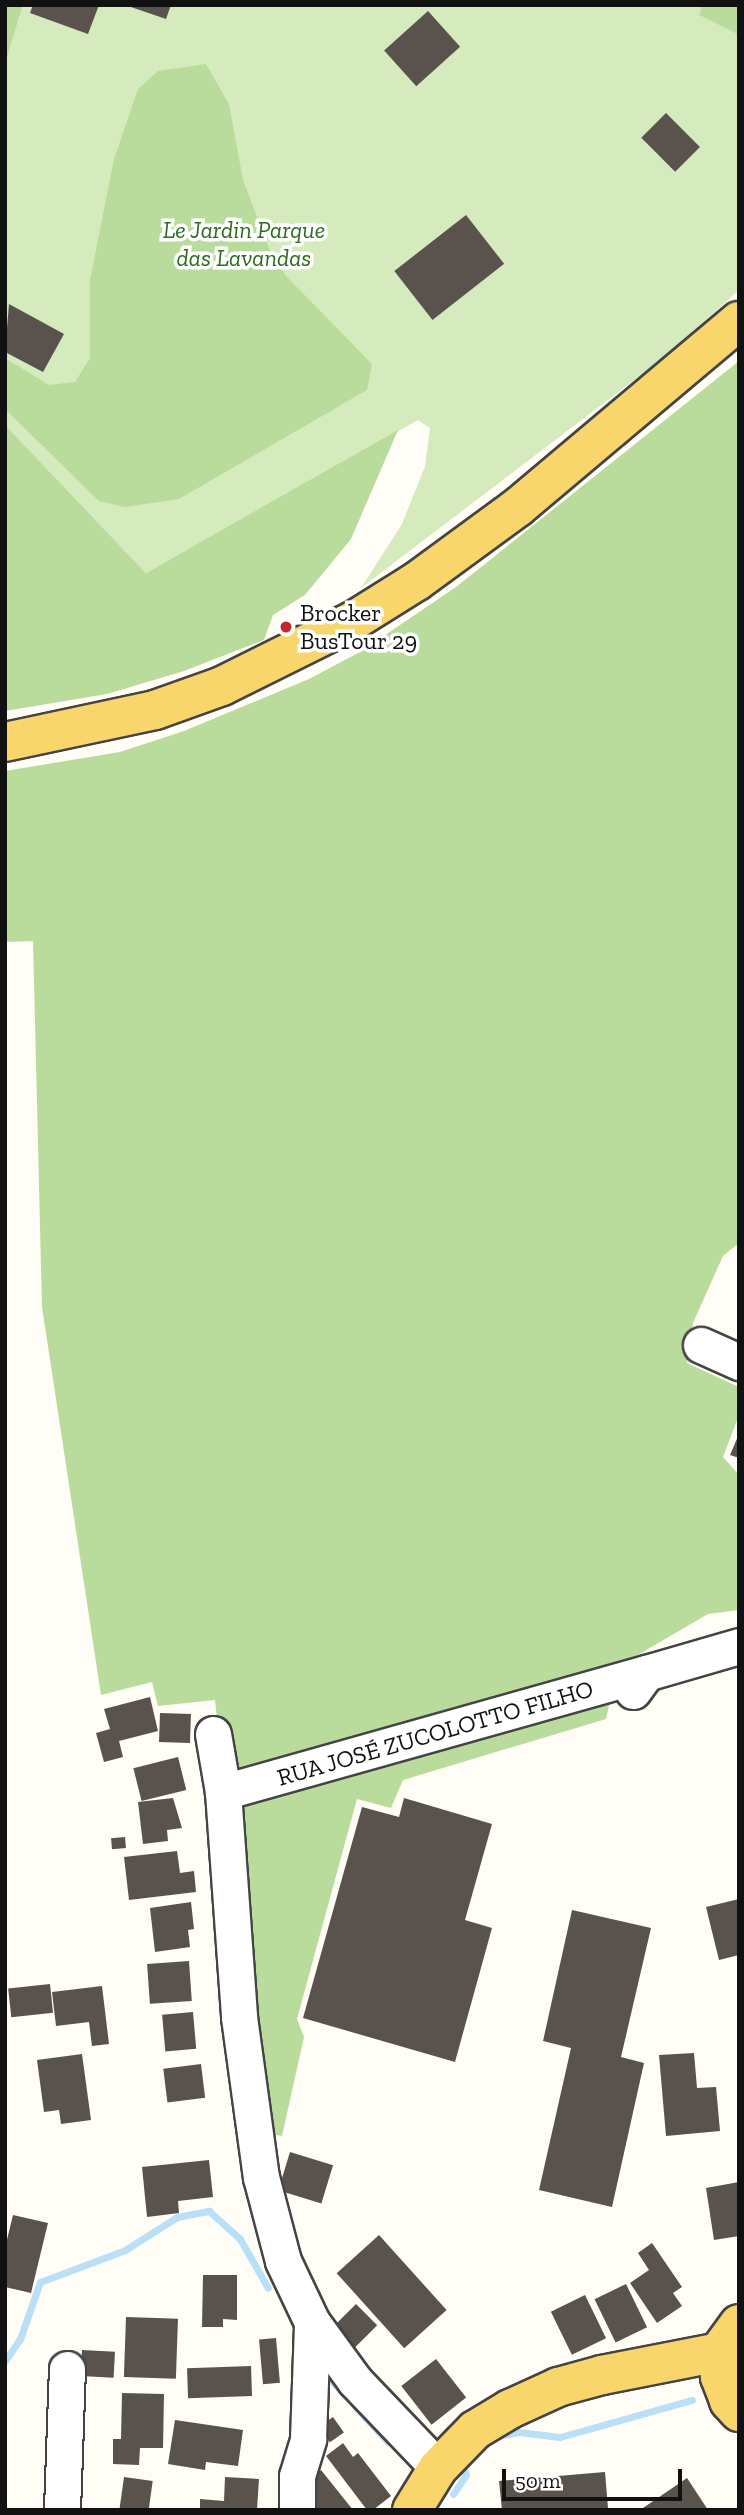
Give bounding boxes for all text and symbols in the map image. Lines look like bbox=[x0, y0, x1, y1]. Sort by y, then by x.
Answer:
park label: Le Jardin Parque das Lavandas bbox=[162, 216, 326, 272]
place label: Brocker BusTour 29 bbox=[300, 599, 418, 655]
marker: Brocker BusTour 29 bbox=[278, 619, 294, 635]
street label: RUA JOSÉ ZUCOLOTTO FILHO bbox=[273, 1674, 597, 1792]
scale bar bbox=[506, 2456, 686, 2500]
text: 50 m bbox=[515, 2468, 561, 2493]

